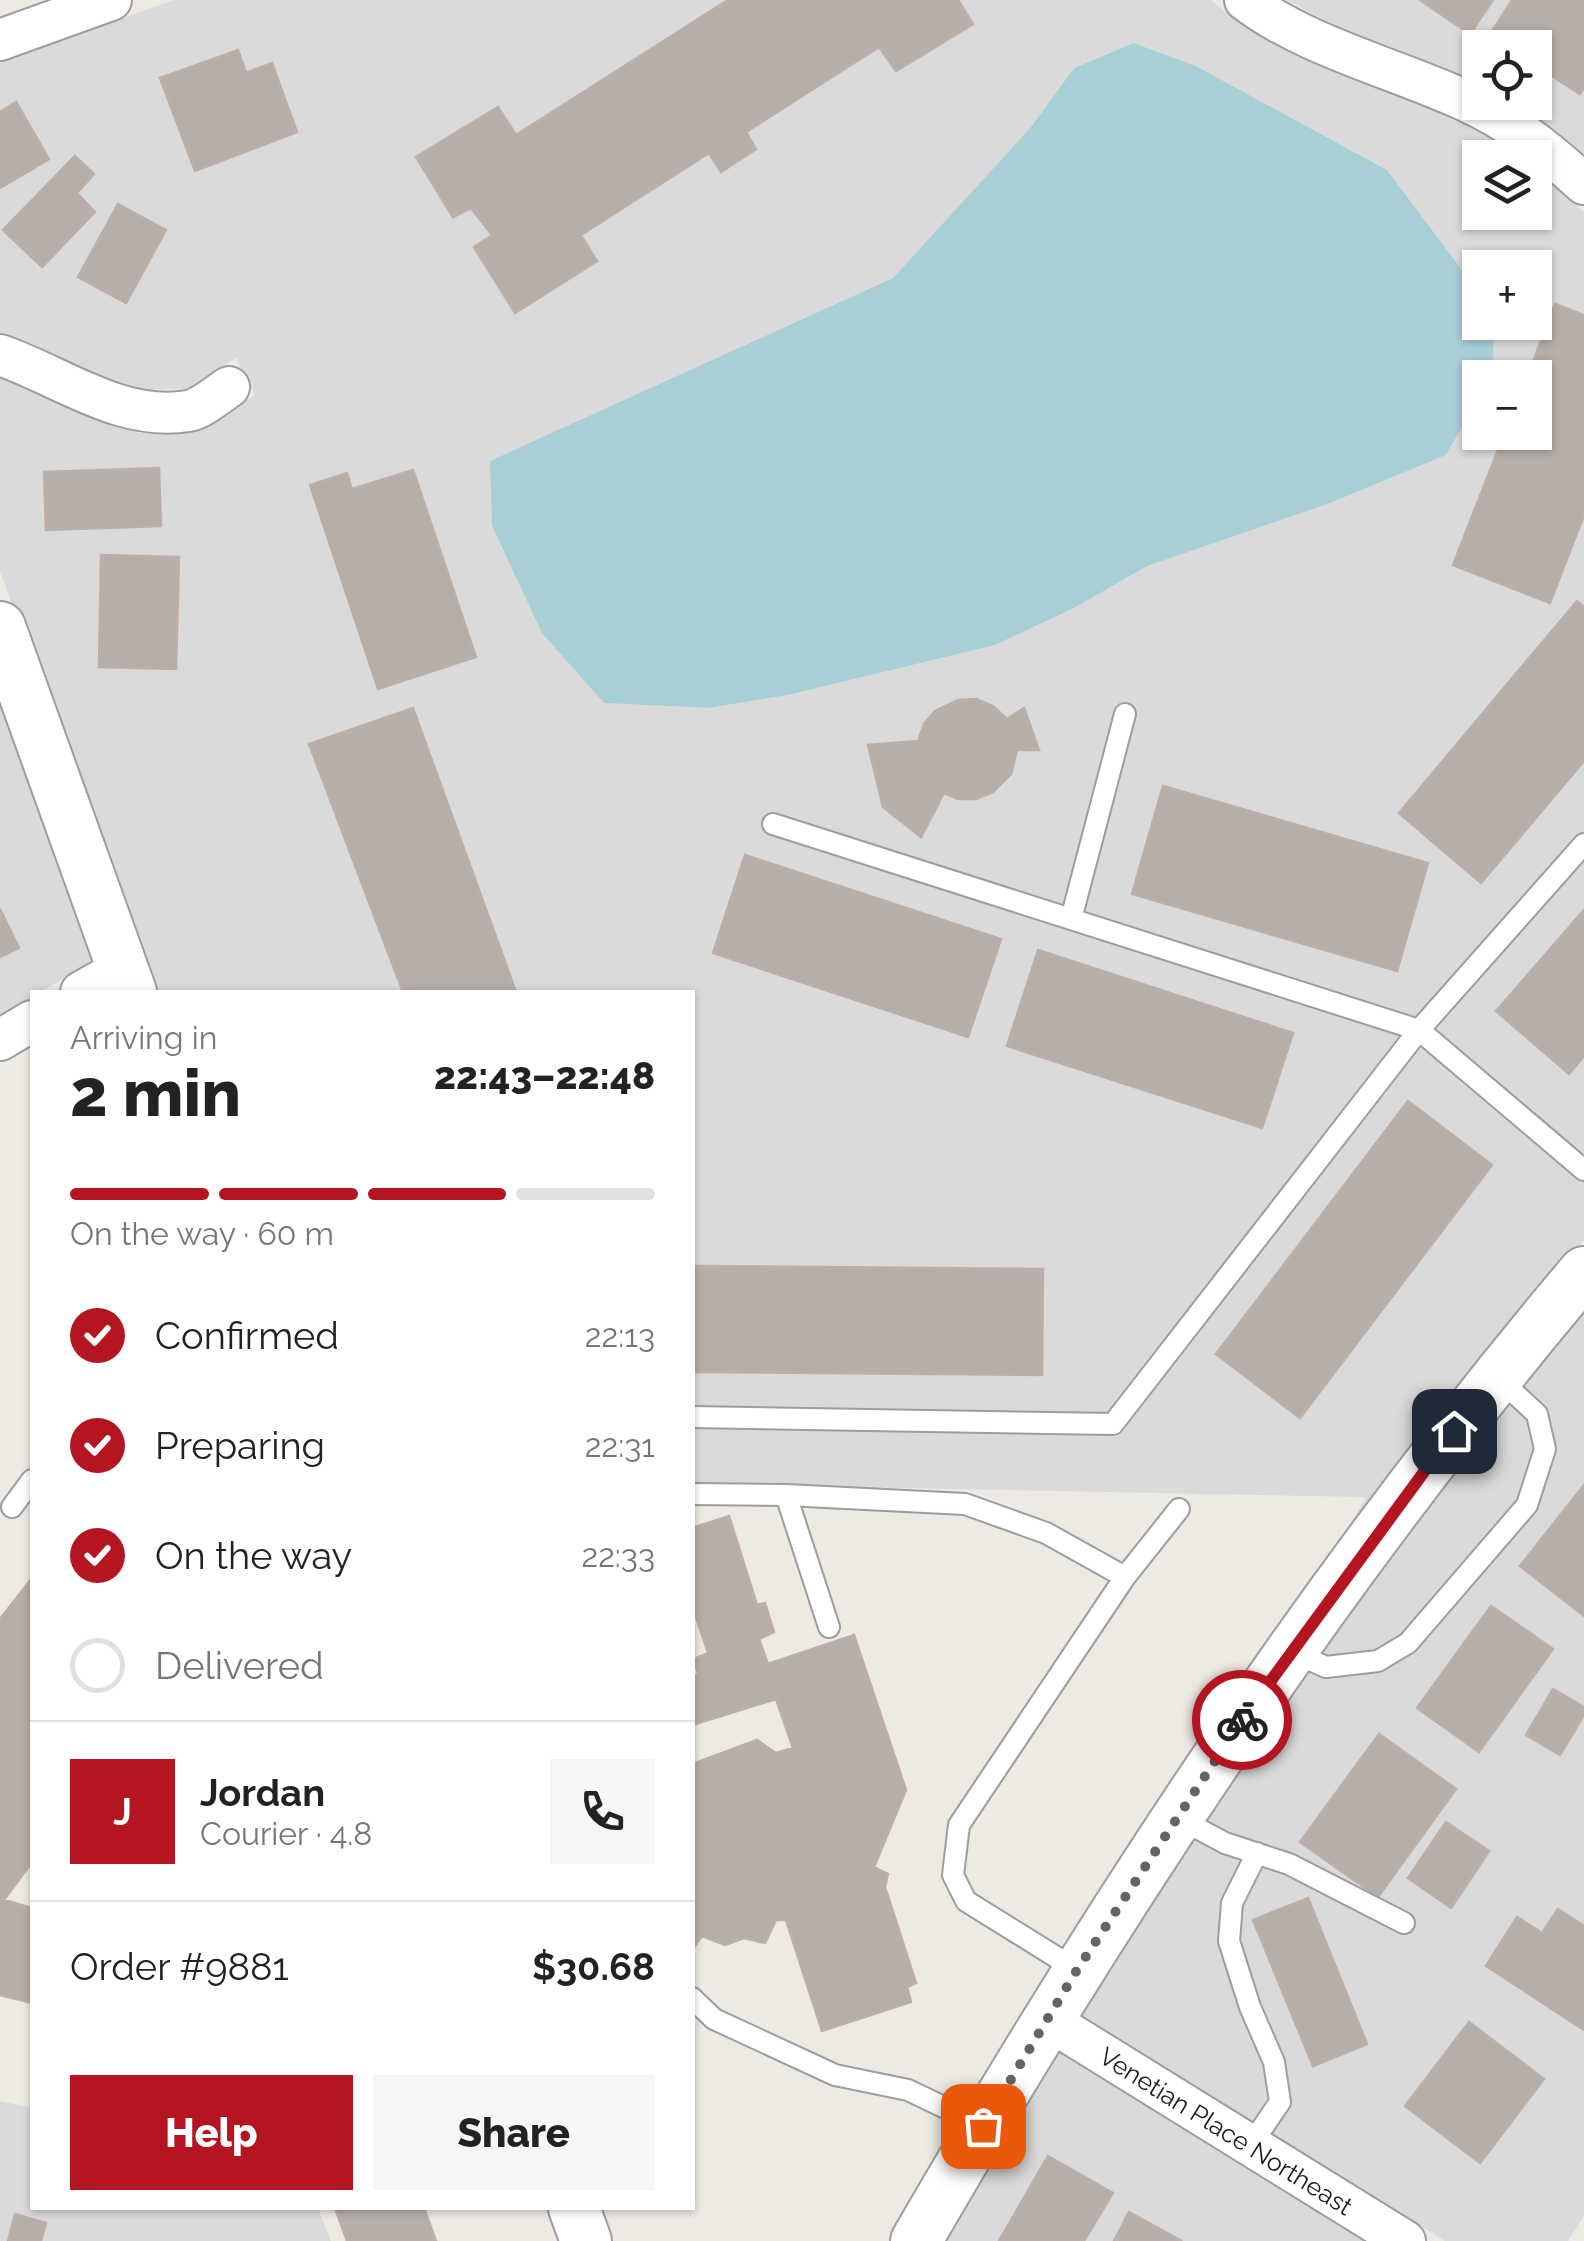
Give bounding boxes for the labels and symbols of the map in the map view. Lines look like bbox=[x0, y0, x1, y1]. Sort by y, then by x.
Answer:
pin bbox=[1412, 1389, 1497, 1474]
courier bbox=[1192, 1670, 1292, 1770]
street label: Venetian Place Northeast bbox=[1094, 2041, 1359, 2222]
pin bbox=[941, 2084, 1026, 2169]

